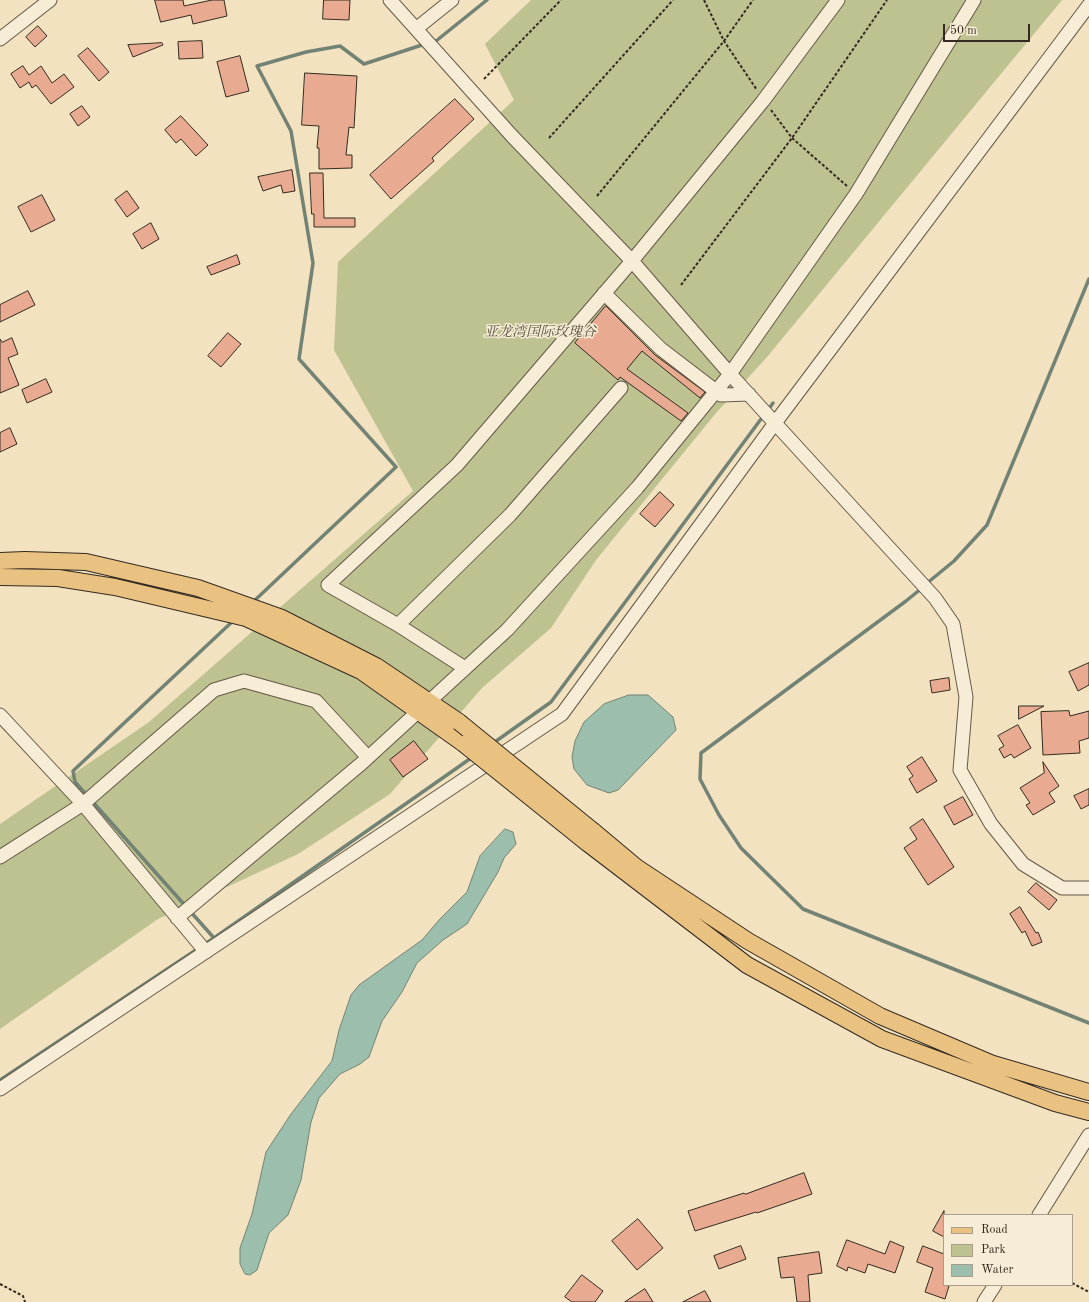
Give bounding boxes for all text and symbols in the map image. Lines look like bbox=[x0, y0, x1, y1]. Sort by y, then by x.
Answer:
scale bar bbox=[945, 16, 1032, 42]
text: 50 m bbox=[950, 25, 977, 37]
park label: 亚龙湾国际玫瑰谷 bbox=[484, 324, 596, 340]
legend bbox=[943, 1214, 1073, 1286]
text: Road bbox=[981, 1224, 1008, 1236]
text: Park bbox=[981, 1244, 1006, 1256]
text: Water bbox=[981, 1264, 1013, 1276]

